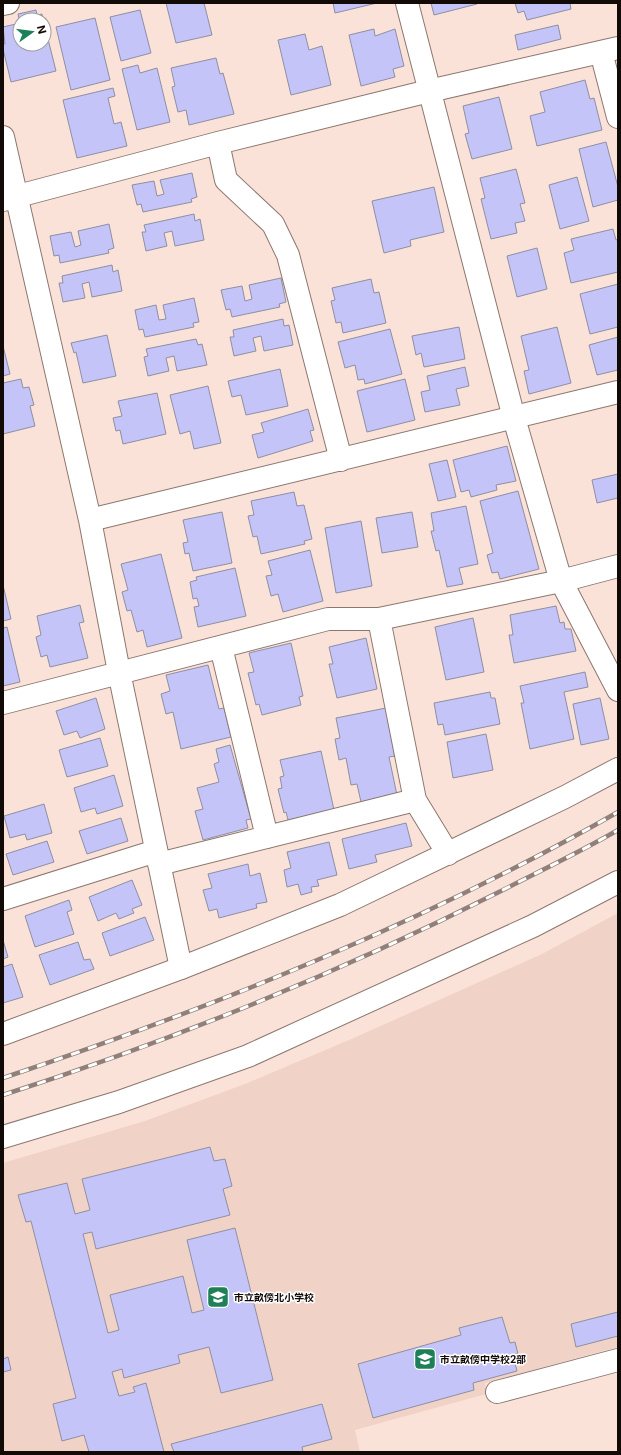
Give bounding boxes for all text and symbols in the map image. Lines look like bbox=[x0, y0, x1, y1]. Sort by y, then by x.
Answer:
north arrow bbox=[12, 12, 52, 52]
text: N bbox=[34, 24, 50, 35]
school or university icon: 市立畝傍北小学校 bbox=[205, 1284, 231, 1310]
place label: 市立畝傍北小学校 bbox=[234, 1291, 314, 1303]
school or university icon: 市立畝傍中学校2部 bbox=[412, 1346, 438, 1372]
place label: 市立畝傍中学校2部 bbox=[440, 1353, 526, 1365]

